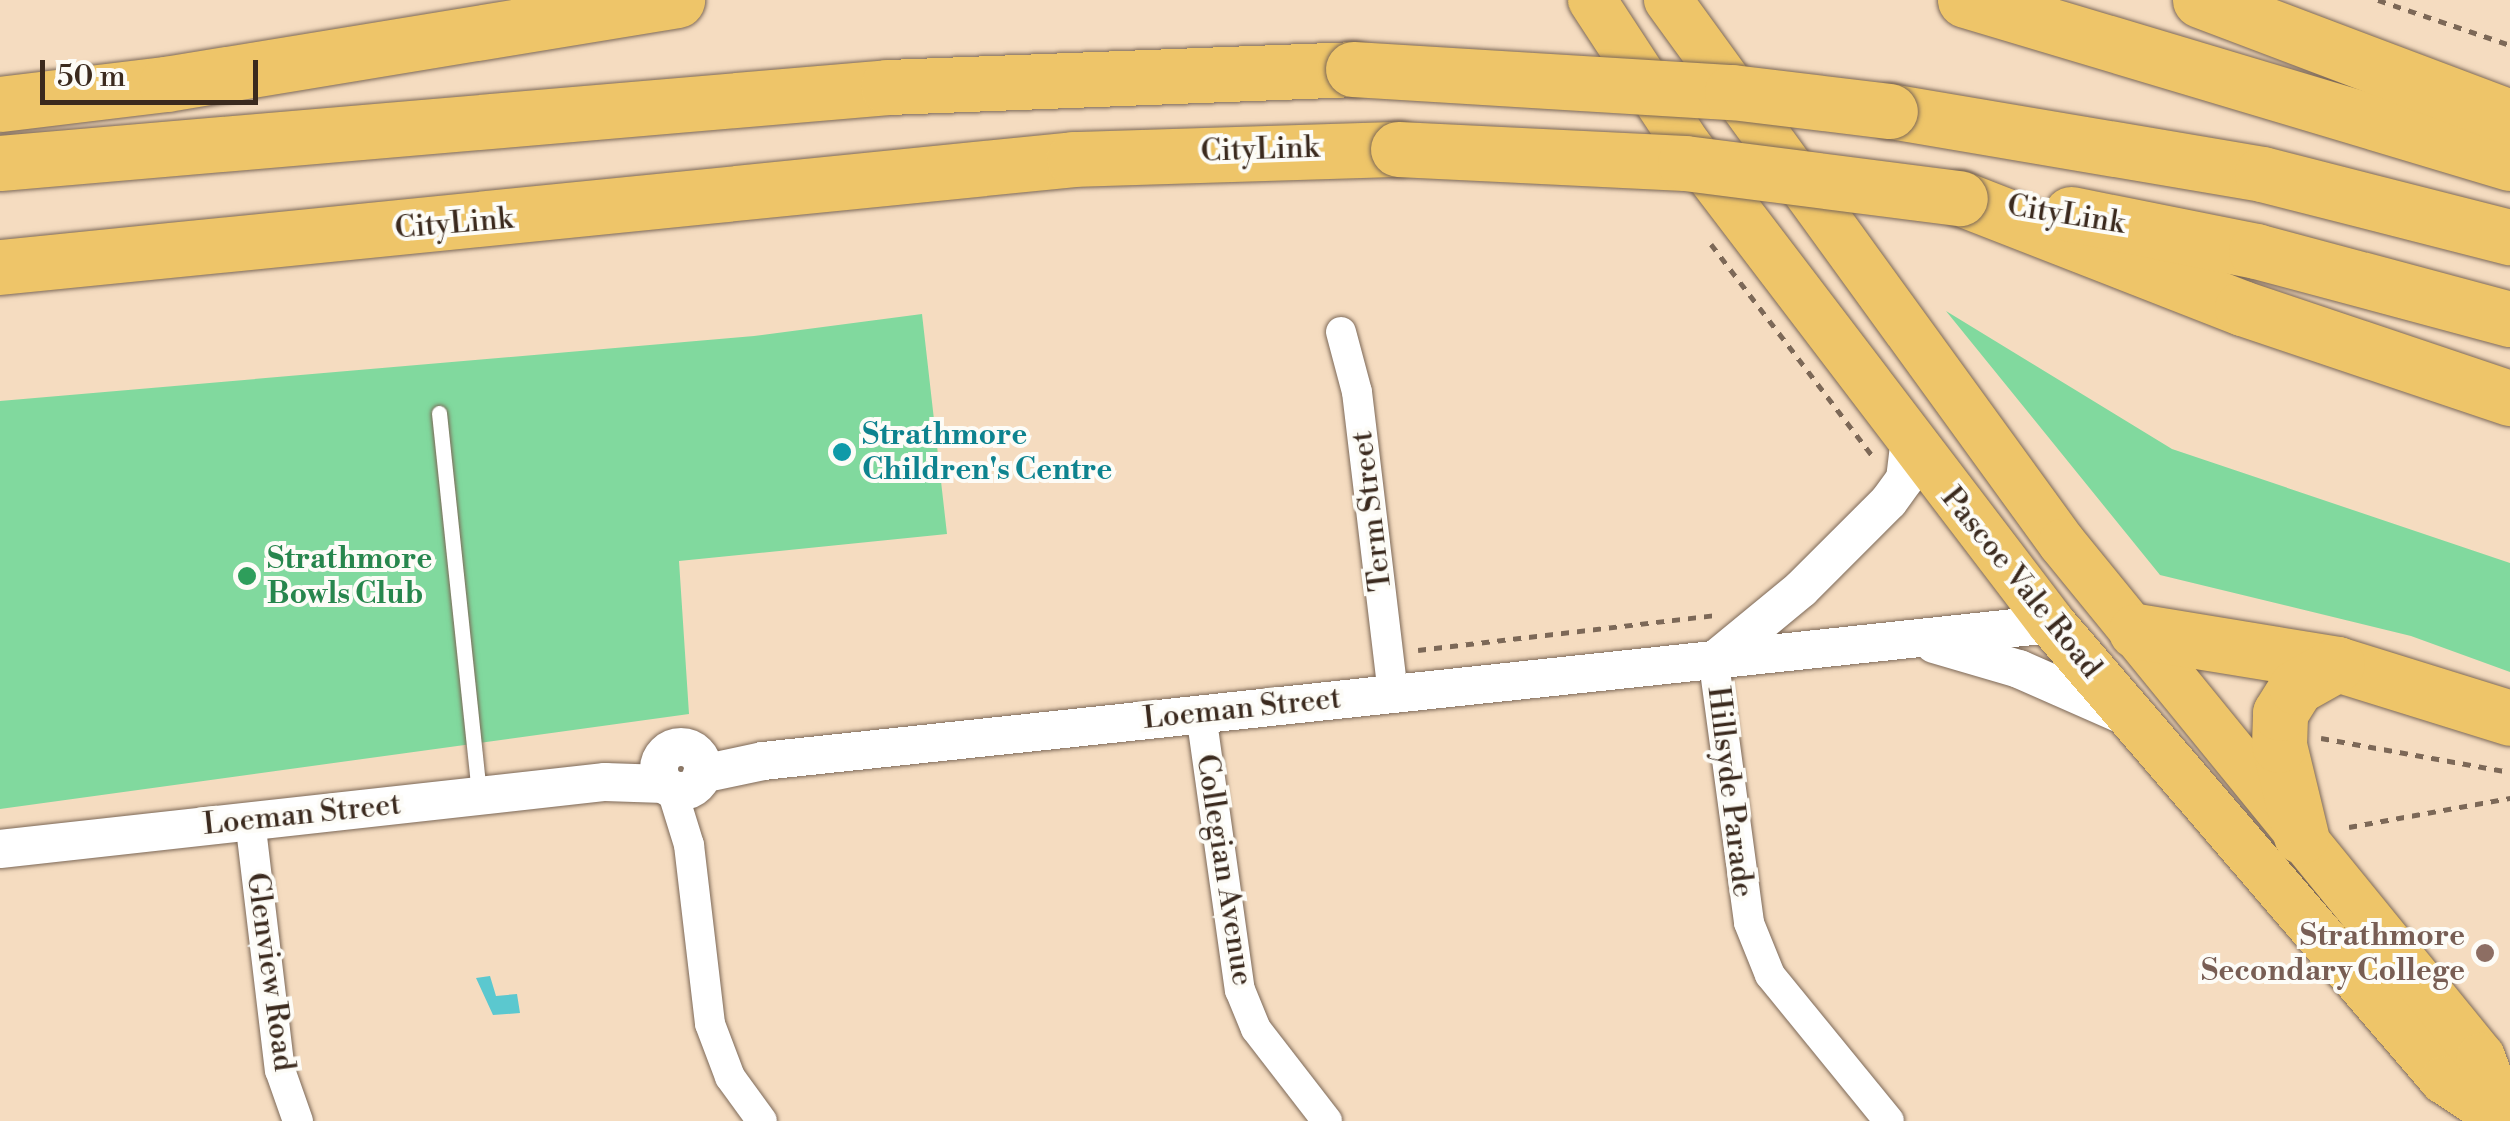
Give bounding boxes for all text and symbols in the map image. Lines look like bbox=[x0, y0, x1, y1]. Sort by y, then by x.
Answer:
scale bar bbox=[45, 40, 262, 102]
text: 50 m bbox=[57, 58, 126, 96]
street label: CityLink bbox=[1200, 130, 1320, 170]
street label: CityLink bbox=[2005, 188, 2127, 242]
street label: CityLink bbox=[393, 201, 515, 247]
place label: Strathmore Children's Centre bbox=[862, 417, 1112, 488]
street label: Term Street bbox=[1344, 429, 1400, 593]
marker: Strathmore Children's Centre bbox=[831, 441, 853, 463]
street label: Pascoe Vale Road bbox=[1933, 481, 2109, 685]
place label: Strathmore Bowls Club bbox=[267, 541, 432, 612]
marker: Strathmore Bowls Club bbox=[236, 565, 258, 587]
street label: Loeman Street bbox=[1141, 681, 1343, 737]
street label: Hillsyde Parade bbox=[1699, 684, 1761, 900]
street label: Collegian Avenue bbox=[1188, 752, 1260, 988]
street label: Loeman Street bbox=[201, 787, 403, 843]
street label: Glenview Road bbox=[238, 870, 302, 1074]
place label: Strathmore Secondary College bbox=[2201, 918, 2465, 988]
marker: Strathmore Secondary College bbox=[2474, 942, 2496, 964]

